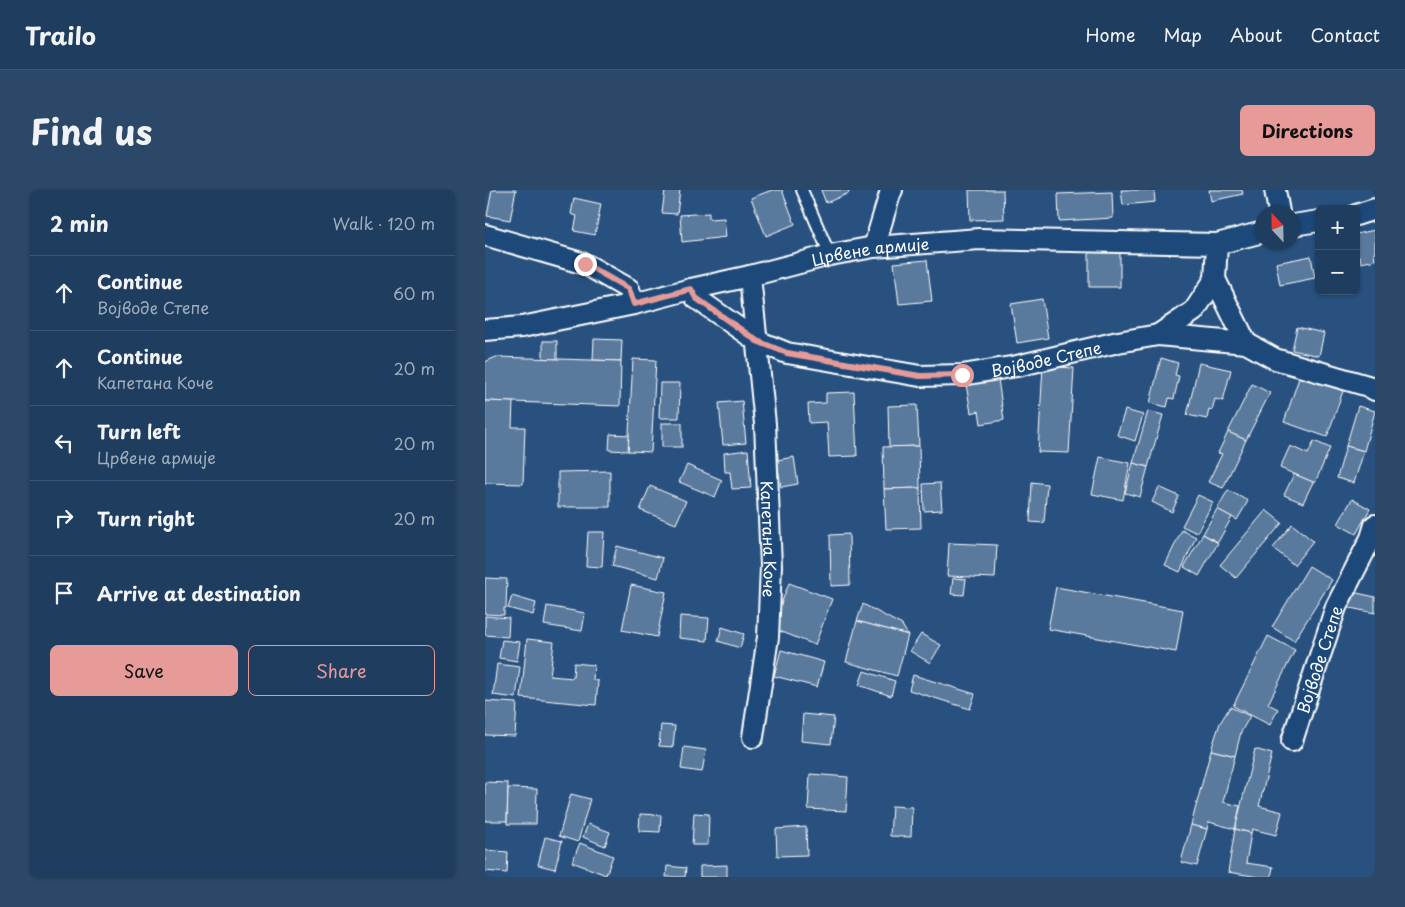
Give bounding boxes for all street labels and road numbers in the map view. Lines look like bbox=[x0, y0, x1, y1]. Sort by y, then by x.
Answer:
street label: Црвене армије bbox=[809, 231, 930, 271]
street label: Војводе Степе bbox=[989, 334, 1104, 382]
street label: Капетана Коче bbox=[755, 480, 783, 598]
street label: Војводе Степе bbox=[1290, 602, 1348, 716]

